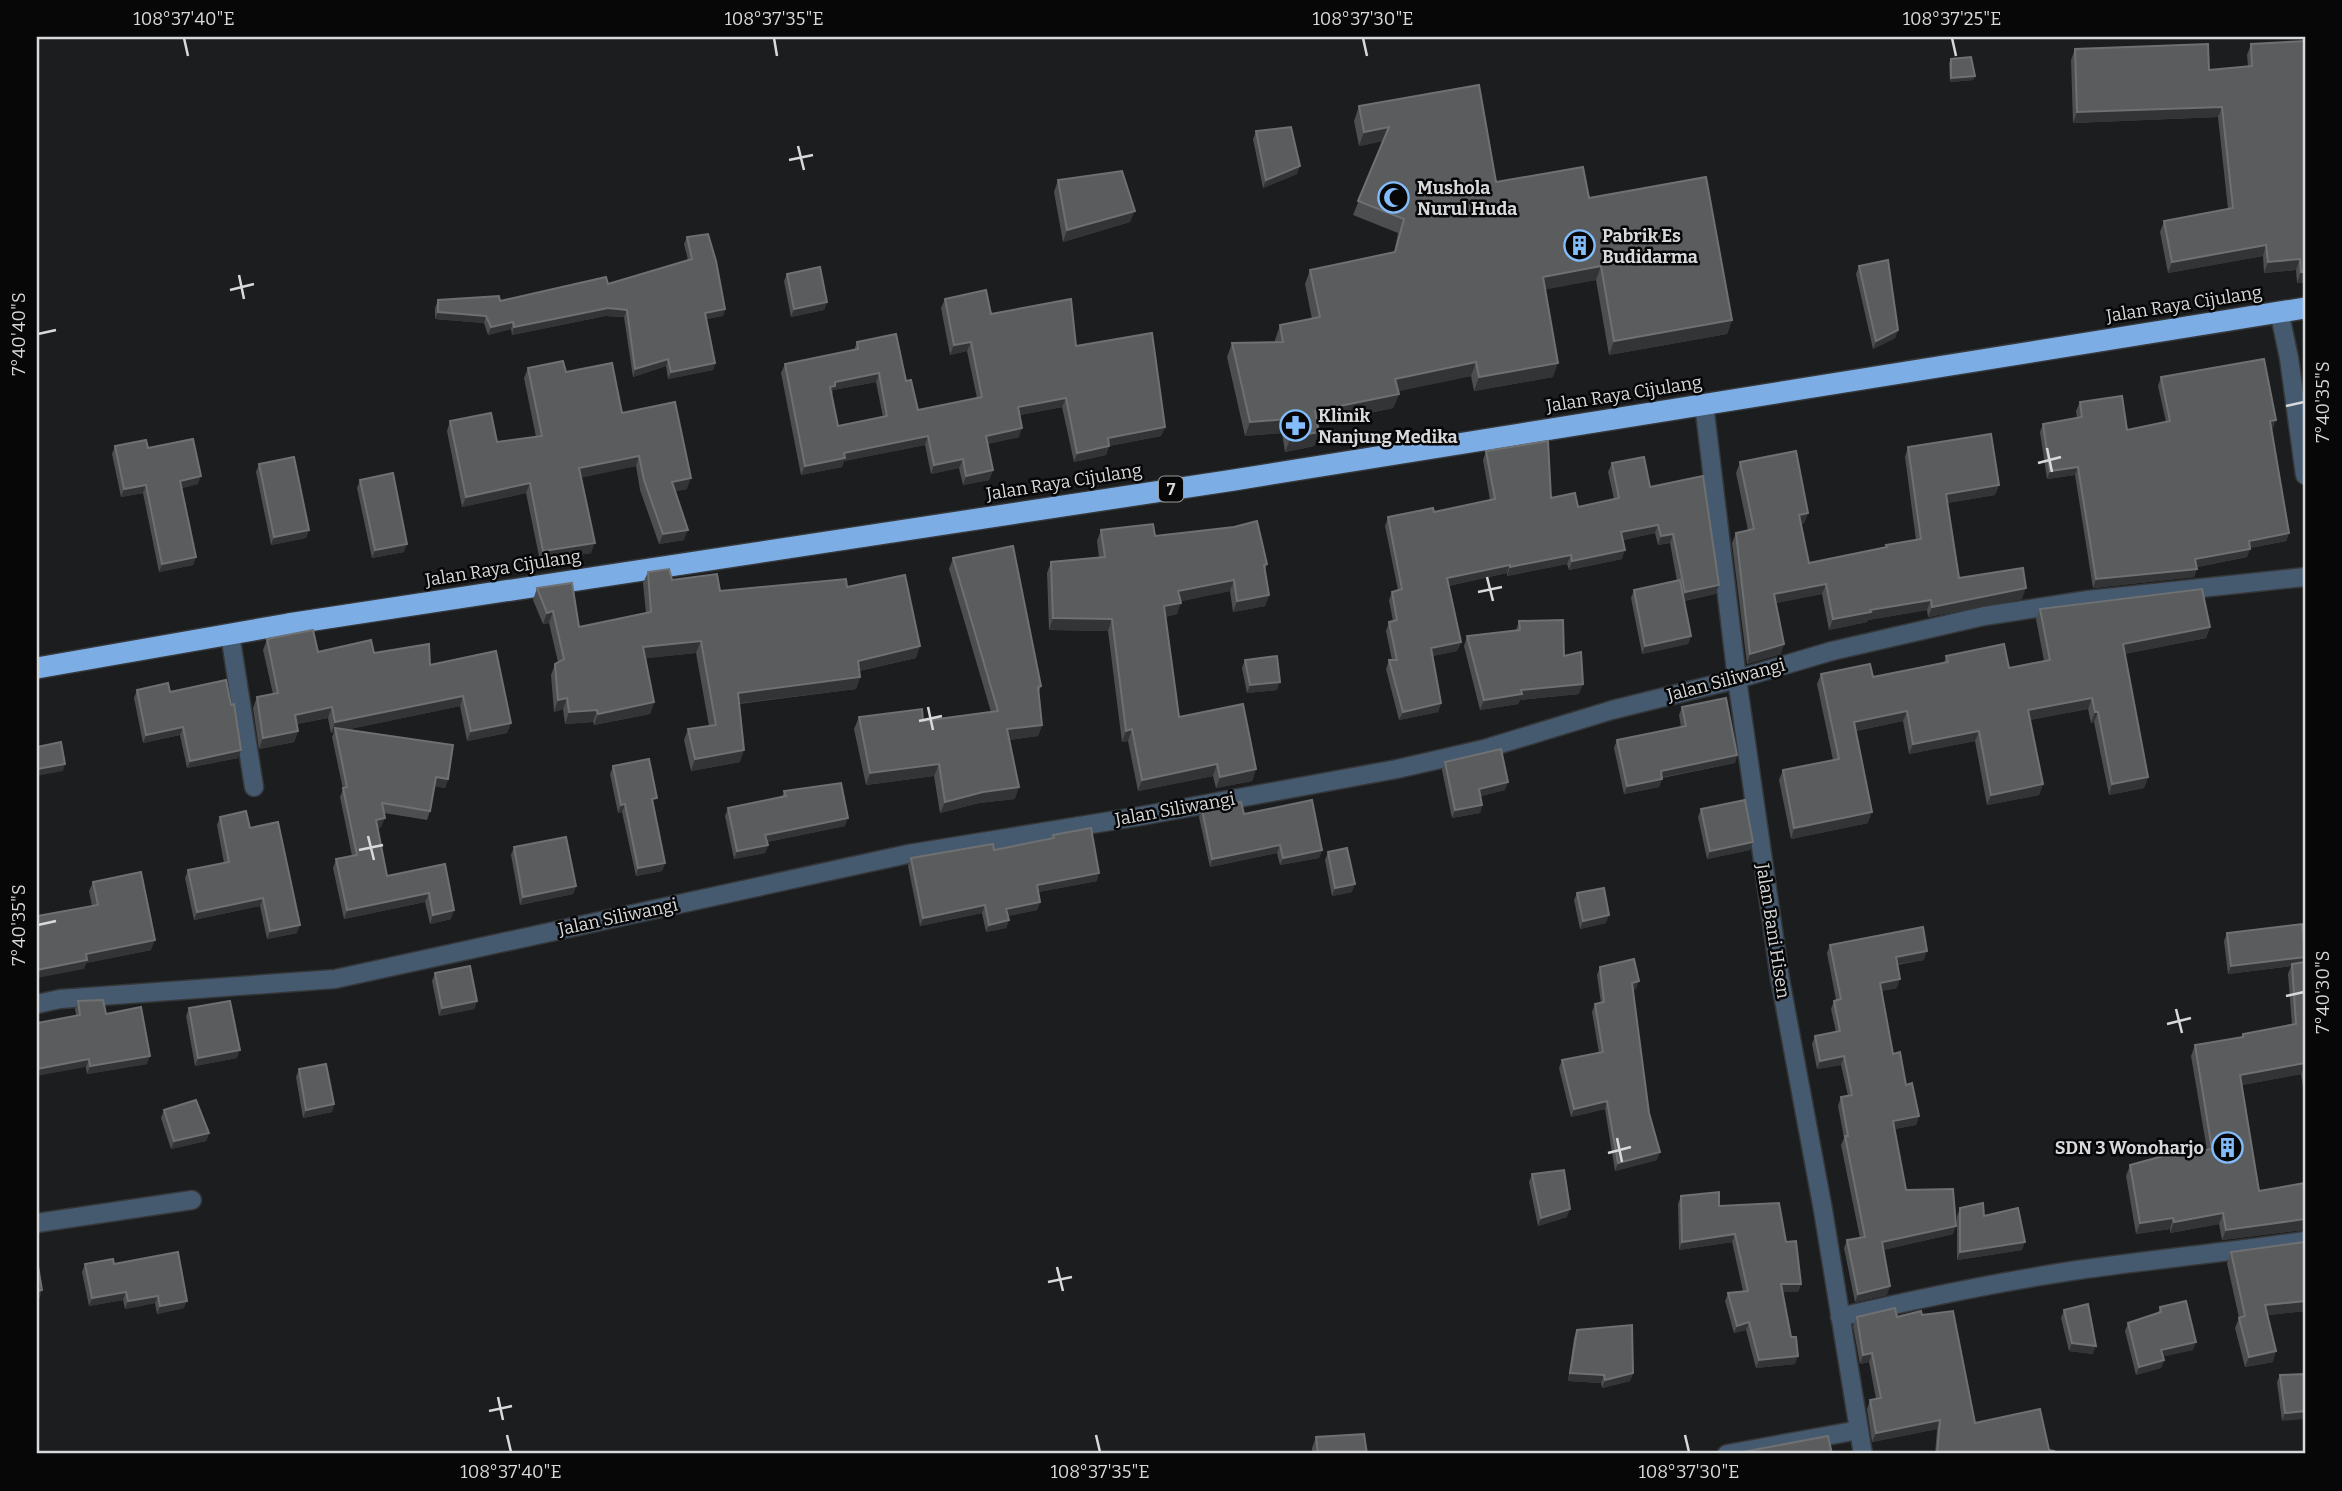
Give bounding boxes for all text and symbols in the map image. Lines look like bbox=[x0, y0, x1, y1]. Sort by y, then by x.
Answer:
text: 108°37'40"E bbox=[133, 8, 235, 30]
text: 108°37'35"E bbox=[724, 8, 824, 30]
text: 108°37'30"E bbox=[1312, 8, 1414, 30]
text: 108°37'25"E bbox=[1903, 8, 2001, 30]
place label: Mushola Nurul Huda bbox=[1417, 177, 1517, 220]
mosque icon: Mushola Nurul Huda bbox=[1377, 181, 1411, 215]
place label: Pabrik Es Budidarma bbox=[1602, 225, 1698, 268]
building icon: Pabrik Es Budidarma bbox=[1562, 229, 1596, 263]
street label: Jalan Raya Cijulang bbox=[2104, 281, 2263, 327]
text: 7°40'40"S bbox=[8, 292, 30, 376]
text: 7°40'35"S bbox=[2312, 361, 2334, 443]
street label: Jalan Raya Cijulang bbox=[1544, 371, 1703, 417]
place label: Klinik Nanjung Medika bbox=[1318, 405, 1458, 448]
pharmacy icon: Klinik Nanjung Medika bbox=[1278, 409, 1312, 443]
street label: Jalan Raya Cijulang bbox=[984, 459, 1143, 505]
road number: 7 bbox=[1159, 476, 1183, 502]
street label: Jalan Raya Cijulang bbox=[423, 545, 582, 591]
street label: Jalan Siliwangi bbox=[1664, 654, 1788, 707]
street label: Jalan Siliwangi bbox=[1112, 788, 1237, 831]
street label: Jalan Bani Hisen bbox=[1751, 861, 1795, 1001]
text: 7°40'35"S bbox=[8, 884, 30, 966]
street label: Jalan Siliwangi bbox=[555, 894, 680, 941]
text: 7°40'30"S bbox=[2312, 950, 2334, 1034]
building icon: SDN 3 Wonoharjo bbox=[2210, 1131, 2244, 1165]
place label: SDN 3 Wonoharjo bbox=[2055, 1137, 2204, 1159]
text: 108°37'40"E bbox=[460, 1461, 562, 1483]
text: 108°37'35"E bbox=[1050, 1461, 1150, 1483]
text: 108°37'30"E bbox=[1638, 1461, 1740, 1483]

